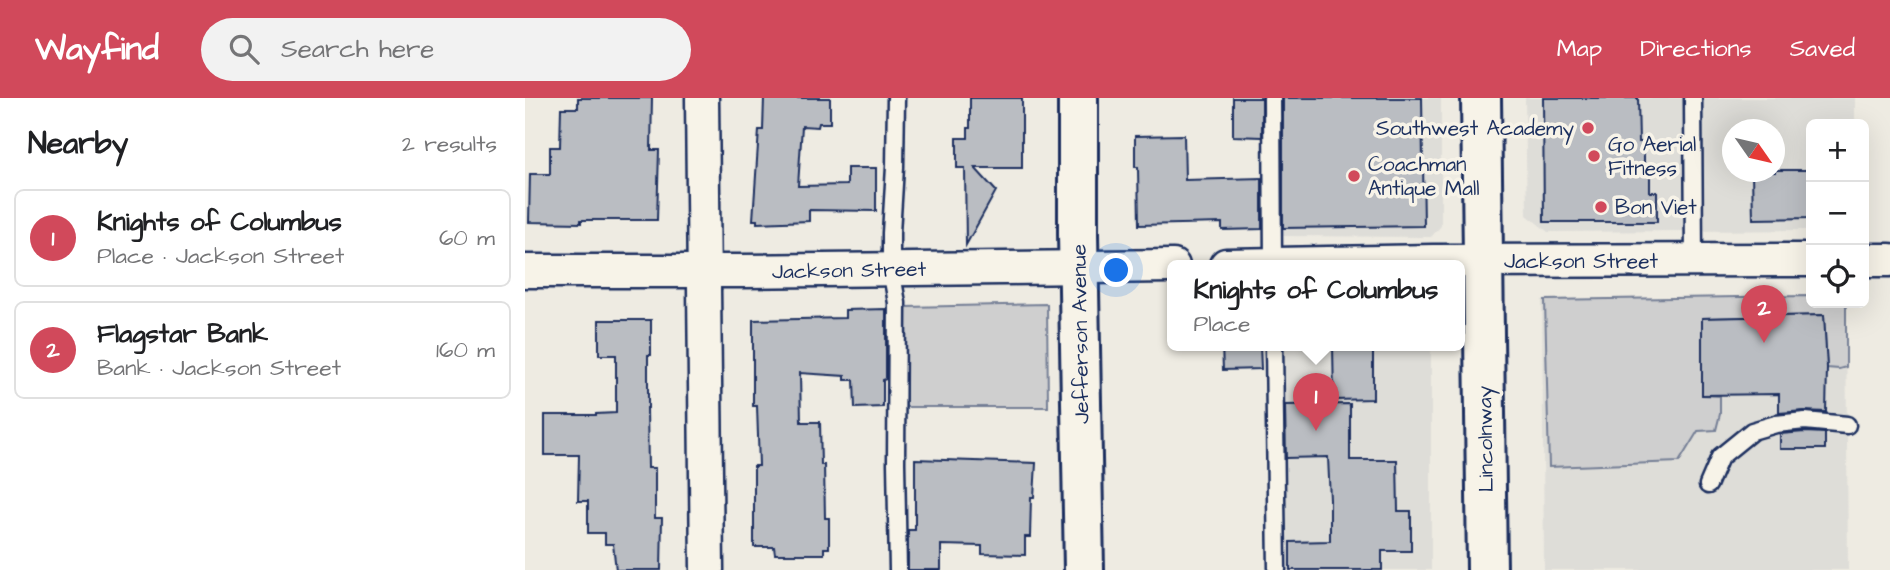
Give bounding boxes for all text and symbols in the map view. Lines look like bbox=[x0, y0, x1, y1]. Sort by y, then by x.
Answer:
search box bbox=[201, 18, 691, 81]
text: Wayfind bbox=[35, 26, 159, 72]
icon: search bbox=[225, 30, 263, 68]
text: Search here bbox=[281, 31, 434, 67]
text: Map bbox=[1557, 32, 1602, 66]
text: Directions bbox=[1640, 32, 1752, 66]
text: Saved bbox=[1790, 32, 1855, 66]
place label: Southwest Academy bbox=[1376, 114, 1574, 145]
north arrow bbox=[1722, 119, 1785, 182]
map controls bbox=[1806, 119, 1869, 308]
button: + bbox=[1806, 119, 1869, 182]
marker: Southwest Academy bbox=[1580, 120, 1596, 136]
text: Nearby bbox=[28, 123, 128, 165]
text: 2 results bbox=[402, 128, 497, 160]
place label: Go Aerial Fitness bbox=[1608, 130, 1696, 183]
marker: Go Aerial Fitness bbox=[1586, 148, 1602, 164]
place label: Coachman Antique Mall bbox=[1368, 150, 1480, 203]
marker: Coachman Antique Mall bbox=[1346, 168, 1362, 184]
button: − bbox=[1806, 182, 1869, 245]
place label: Bon Viet bbox=[1615, 193, 1697, 222]
marker: Bon Viet bbox=[1593, 199, 1609, 215]
text: Knights of Columbus bbox=[97, 204, 342, 240]
text: 1 bbox=[52, 222, 54, 254]
text: 60 m bbox=[439, 222, 495, 254]
text: Place · Jackson Street bbox=[97, 240, 344, 272]
street label: Jefferson Avenue bbox=[1064, 244, 1097, 424]
button: locate bbox=[1806, 245, 1869, 308]
street label: Jackson Street bbox=[1504, 247, 1659, 276]
your location bbox=[1099, 253, 1133, 287]
street label: Jackson Street bbox=[772, 255, 927, 286]
popup bbox=[1167, 260, 1465, 351]
text: Knights of Columbus bbox=[1194, 272, 1438, 308]
pin: 2 bbox=[1741, 285, 1787, 343]
text: Place bbox=[1194, 308, 1251, 340]
text: Flagstar Bank bbox=[97, 316, 268, 352]
text: 2 bbox=[46, 334, 60, 366]
text: 160 m bbox=[436, 334, 495, 366]
text: Bank · Jackson Street bbox=[97, 352, 341, 384]
pin: 1 bbox=[1293, 373, 1339, 431]
street label: Lincolnway bbox=[1470, 385, 1503, 492]

